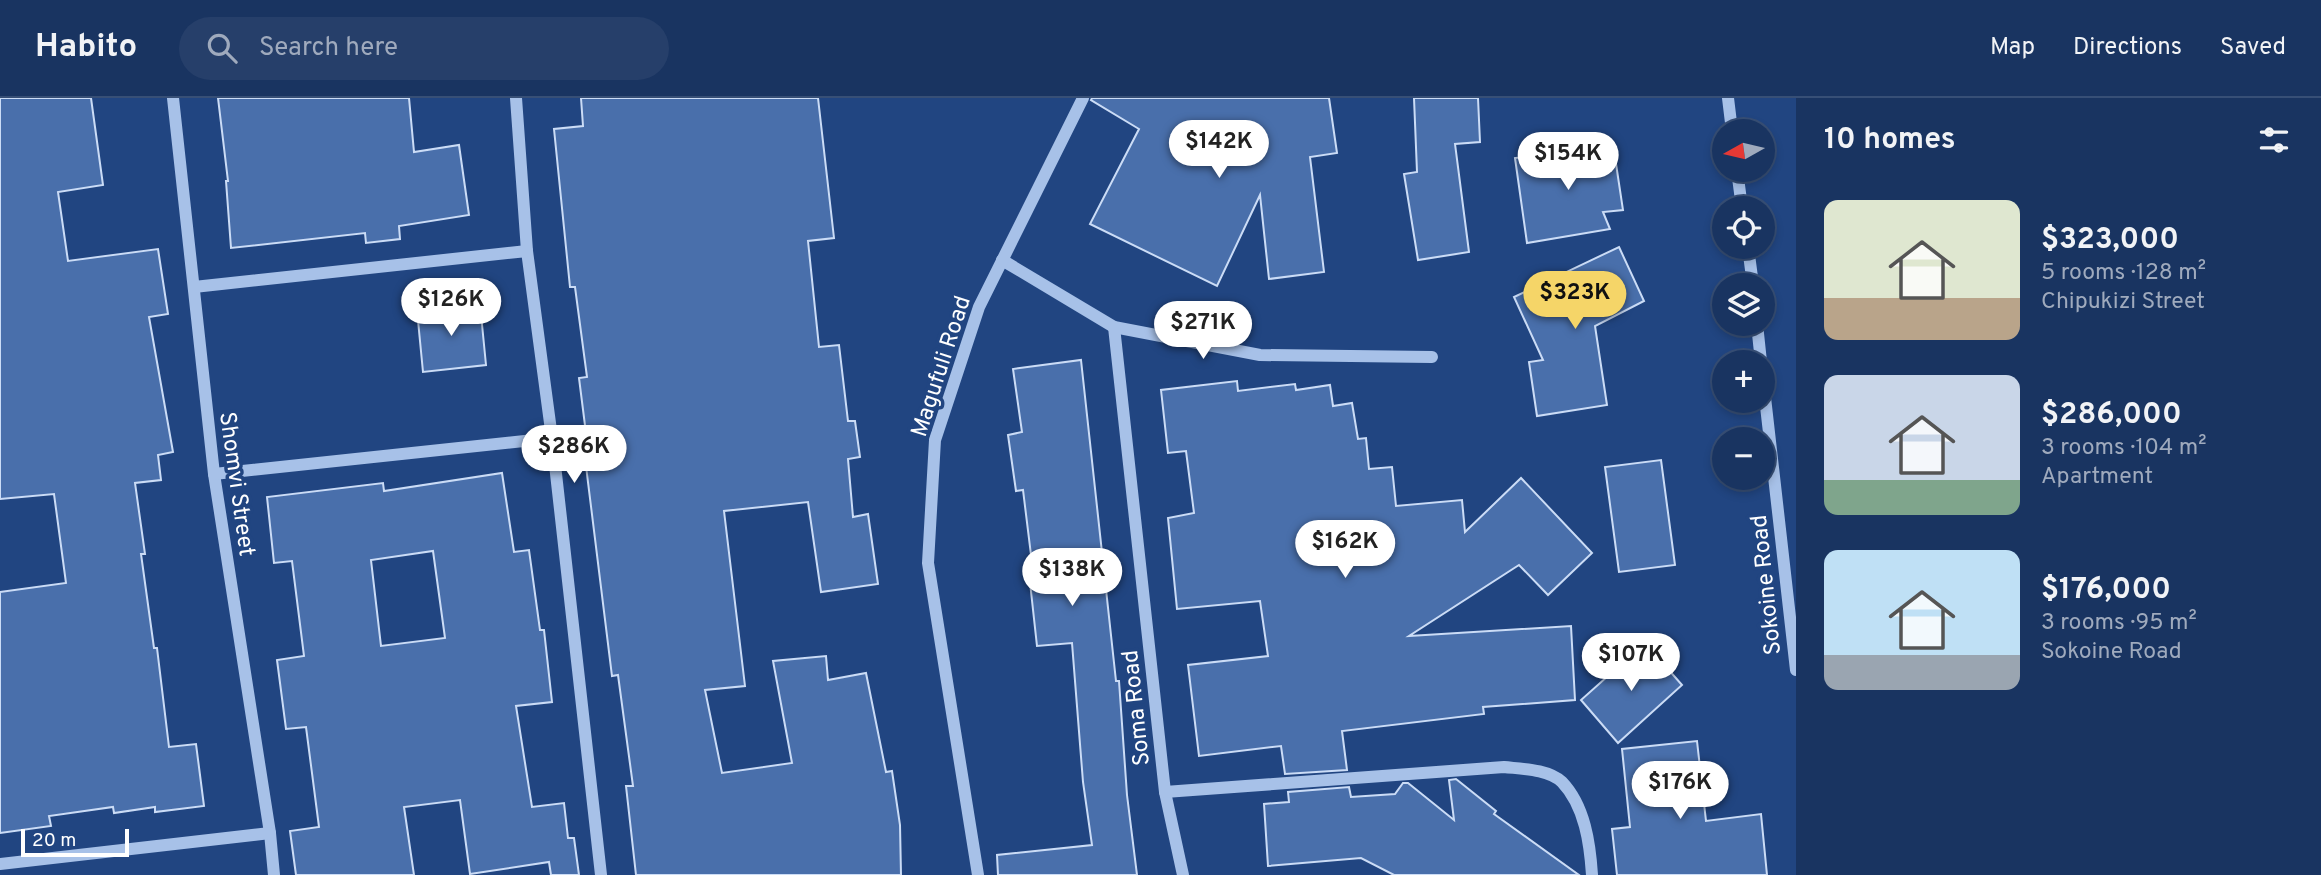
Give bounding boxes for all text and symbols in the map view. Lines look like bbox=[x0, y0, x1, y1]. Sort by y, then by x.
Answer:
search box bbox=[179, 17, 669, 80]
text: Habito bbox=[35, 27, 137, 69]
icon: search bbox=[203, 29, 241, 67]
text: Search here bbox=[259, 32, 398, 65]
text: Map bbox=[1990, 33, 2035, 63]
text: Directions bbox=[2073, 33, 2182, 63]
text: Saved bbox=[2220, 33, 2286, 63]
north arrow bbox=[1712, 119, 1774, 182]
map controls bbox=[1712, 119, 1775, 490]
pin: $142K bbox=[1170, 120, 1268, 180]
icon: filters bbox=[2255, 121, 2293, 159]
text: 10 homes bbox=[1824, 122, 1955, 159]
text: $142K bbox=[1185, 128, 1253, 157]
pin: $154K bbox=[1519, 132, 1617, 192]
text: $154K bbox=[1534, 140, 1602, 169]
button: locate bbox=[1712, 196, 1775, 259]
text: $323,000 bbox=[2041, 222, 2179, 259]
icon: home bbox=[1880, 228, 1964, 312]
text: 5 rooms · 128 m² bbox=[2041, 259, 2206, 288]
pin: $323K bbox=[1526, 272, 1624, 331]
button: layers bbox=[1712, 273, 1775, 336]
pin: $126K bbox=[402, 278, 500, 338]
text: $323K bbox=[1539, 279, 1611, 308]
text: $126K bbox=[417, 286, 485, 315]
text: Chipukizi Street bbox=[2041, 288, 2205, 317]
street label: Magufuli Road bbox=[906, 293, 979, 441]
pin: $271K bbox=[1154, 302, 1252, 361]
text: $271K bbox=[1170, 309, 1236, 338]
button: + bbox=[1712, 350, 1775, 413]
text: $286,000 bbox=[2041, 397, 2182, 434]
icon: home bbox=[1880, 403, 1964, 487]
street label: Shomvi Street bbox=[211, 410, 260, 558]
pin: $286K bbox=[525, 426, 623, 485]
button: − bbox=[1712, 427, 1775, 490]
text: $286K bbox=[538, 433, 610, 462]
text: 3 rooms · 104 m² bbox=[2041, 434, 2206, 463]
text: Apartment bbox=[2041, 463, 2153, 492]
street label: Sokoine Road bbox=[1746, 513, 1789, 656]
pin: $162K bbox=[1296, 520, 1394, 580]
text: $162K bbox=[1311, 528, 1379, 557]
pin: $138K bbox=[1023, 548, 1121, 608]
text: $138K bbox=[1038, 556, 1106, 585]
text: $176,000 bbox=[2041, 572, 2171, 609]
icon: home bbox=[1880, 578, 1964, 662]
text: 3 rooms · 95 m² bbox=[2041, 609, 2197, 638]
pin: $107K bbox=[1582, 634, 1680, 693]
text: Sokoine Road bbox=[2041, 638, 2182, 667]
text: $107K bbox=[1598, 641, 1664, 670]
street label: Soma Road bbox=[1117, 648, 1158, 767]
pin: $176K bbox=[1631, 762, 1729, 821]
text: $176K bbox=[1648, 769, 1712, 798]
scale bar bbox=[21, 826, 130, 858]
text: 20 m bbox=[32, 829, 76, 853]

